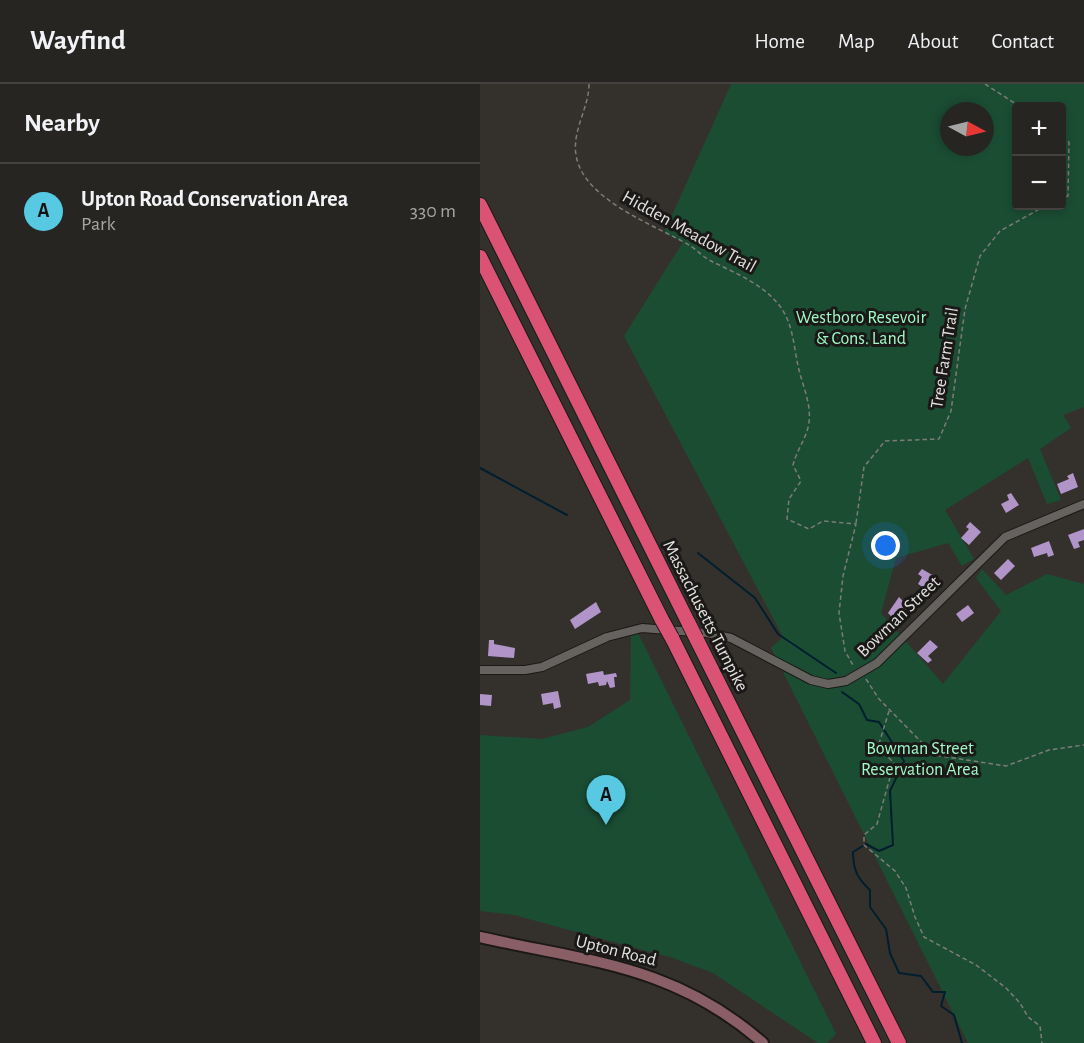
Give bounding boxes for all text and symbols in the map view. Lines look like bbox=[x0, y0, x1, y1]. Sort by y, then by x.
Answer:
text: Wayfind bbox=[30, 27, 126, 55]
text: Home bbox=[754, 31, 805, 52]
text: Map bbox=[838, 31, 875, 52]
text: About bbox=[908, 31, 958, 52]
text: Contact bbox=[991, 31, 1054, 52]
north arrow bbox=[940, 102, 994, 156]
map controls bbox=[1012, 102, 1066, 210]
button: + bbox=[1012, 102, 1066, 156]
text: Nearby bbox=[24, 110, 100, 136]
button: − bbox=[1012, 156, 1066, 210]
text: Upton Road Conservation Area bbox=[81, 188, 348, 210]
street label: Hidden Meadow Trail bbox=[619, 188, 759, 276]
text: A bbox=[38, 201, 50, 221]
text: 330 m bbox=[410, 201, 456, 221]
text: Park bbox=[81, 214, 116, 234]
street label: Tree Farm Trail bbox=[928, 306, 962, 410]
park label: Westboro Resevoir & Cons. Land bbox=[796, 309, 926, 348]
your location bbox=[871, 531, 900, 560]
street label: Massachusetts Turnpike bbox=[659, 538, 751, 694]
street label: Bowman Street bbox=[854, 573, 944, 661]
park label: Bowman Street Reservation Area bbox=[861, 740, 979, 779]
pin: A bbox=[586, 776, 626, 825]
street label: Upton Road bbox=[574, 932, 658, 970]

